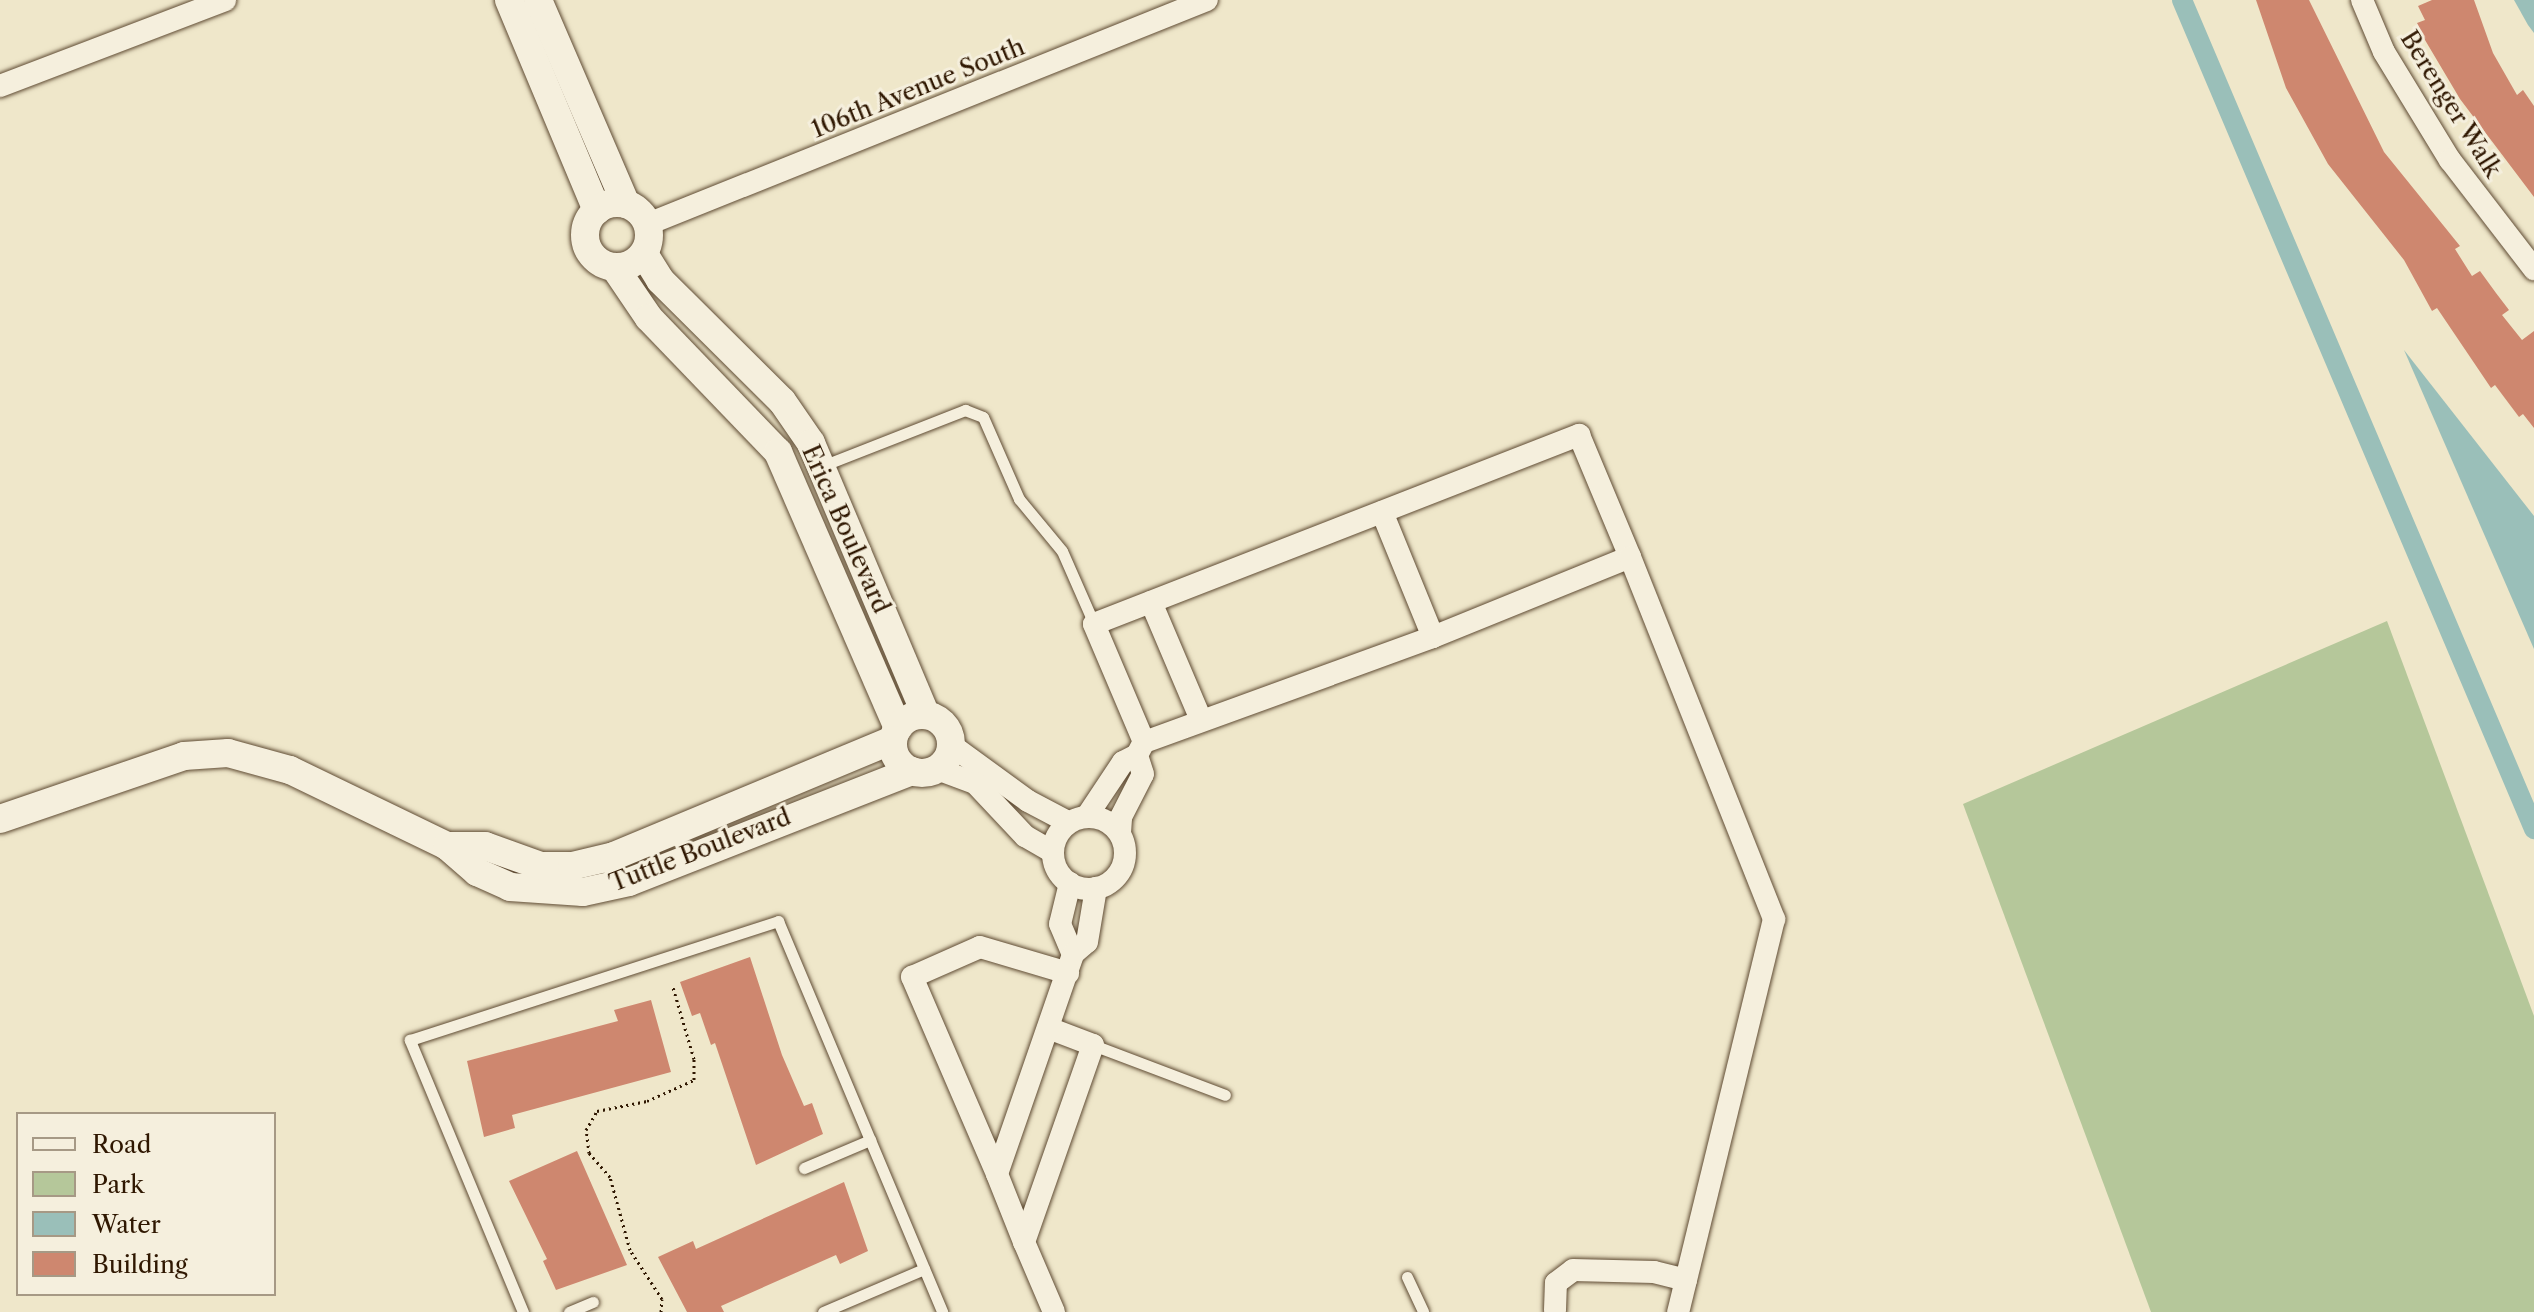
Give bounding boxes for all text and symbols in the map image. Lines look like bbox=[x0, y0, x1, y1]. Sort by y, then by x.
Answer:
street label: Berenger Walk bbox=[2394, 25, 2508, 183]
street label: 106th Avenue South bbox=[807, 32, 1029, 144]
street label: Erica Boulevard bbox=[796, 440, 896, 618]
street label: Tuttle Boulevard bbox=[605, 802, 795, 898]
legend bbox=[16, 1112, 276, 1296]
text: Road bbox=[92, 1130, 151, 1159]
text: Park bbox=[92, 1170, 144, 1199]
text: Water bbox=[92, 1210, 161, 1239]
text: Building bbox=[92, 1250, 188, 1279]

